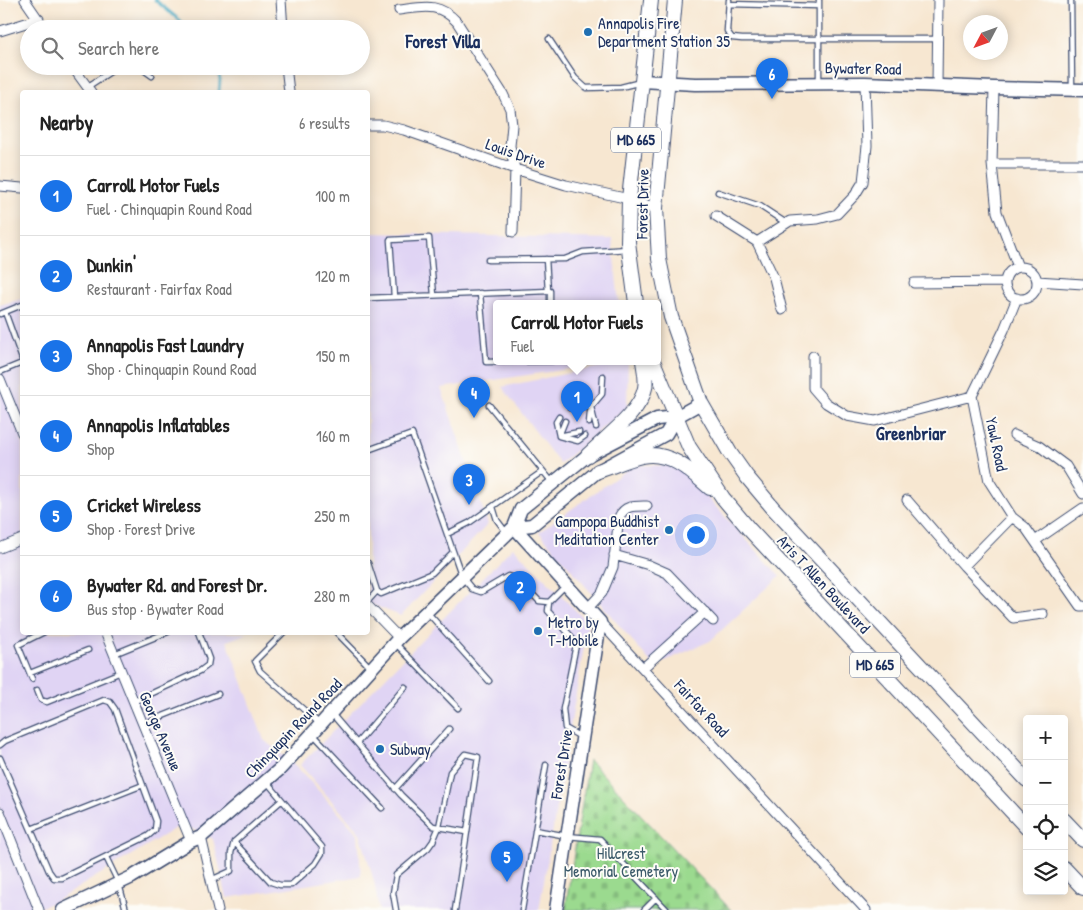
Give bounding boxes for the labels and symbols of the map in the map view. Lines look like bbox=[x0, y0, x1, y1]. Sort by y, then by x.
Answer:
place label: Annapolis Fire Department Station 35 bbox=[598, 12, 730, 52]
north arrow bbox=[963, 15, 1008, 60]
marker: Annapolis Fire Department Station 35 bbox=[582, 26, 594, 38]
district label: Forest Villa bbox=[405, 29, 481, 54]
street label: Bywater Road bbox=[825, 56, 901, 80]
pin: 6 bbox=[756, 58, 788, 99]
road number: MD 665 bbox=[611, 128, 661, 152]
street label: Louis Drive bbox=[483, 132, 550, 174]
street label: Forest Drive bbox=[630, 168, 654, 240]
pin: 4 bbox=[458, 377, 490, 418]
pin: 1 bbox=[561, 381, 593, 422]
street label: Yawl Road bbox=[981, 415, 1013, 473]
district label: Greenbriar bbox=[876, 421, 946, 446]
pin: 3 bbox=[453, 464, 485, 505]
place label: Gampopa Buddhist Meditation Center bbox=[555, 510, 659, 550]
your location bbox=[683, 522, 709, 548]
marker: Gampopa Buddhist Meditation Center bbox=[663, 524, 675, 536]
street label: Aris T Allen Boulevard bbox=[773, 530, 875, 638]
pin: 2 bbox=[504, 571, 536, 612]
place label: Metro by T-Mobile bbox=[548, 611, 599, 651]
marker: Metro by T-Mobile bbox=[532, 625, 544, 637]
road number: MD 665 bbox=[850, 652, 900, 678]
street label: Chinquapin Round Road bbox=[240, 673, 346, 783]
street label: Fairfax Road bbox=[669, 674, 734, 742]
street label: George Avenue bbox=[134, 688, 188, 775]
street label: Forest Drive bbox=[544, 727, 577, 801]
place label: Subway bbox=[390, 738, 431, 760]
marker: Subway bbox=[374, 743, 386, 755]
pin: 5 bbox=[491, 841, 523, 882]
park label: Hillcrest Memorial Cemetery bbox=[564, 842, 678, 882]

